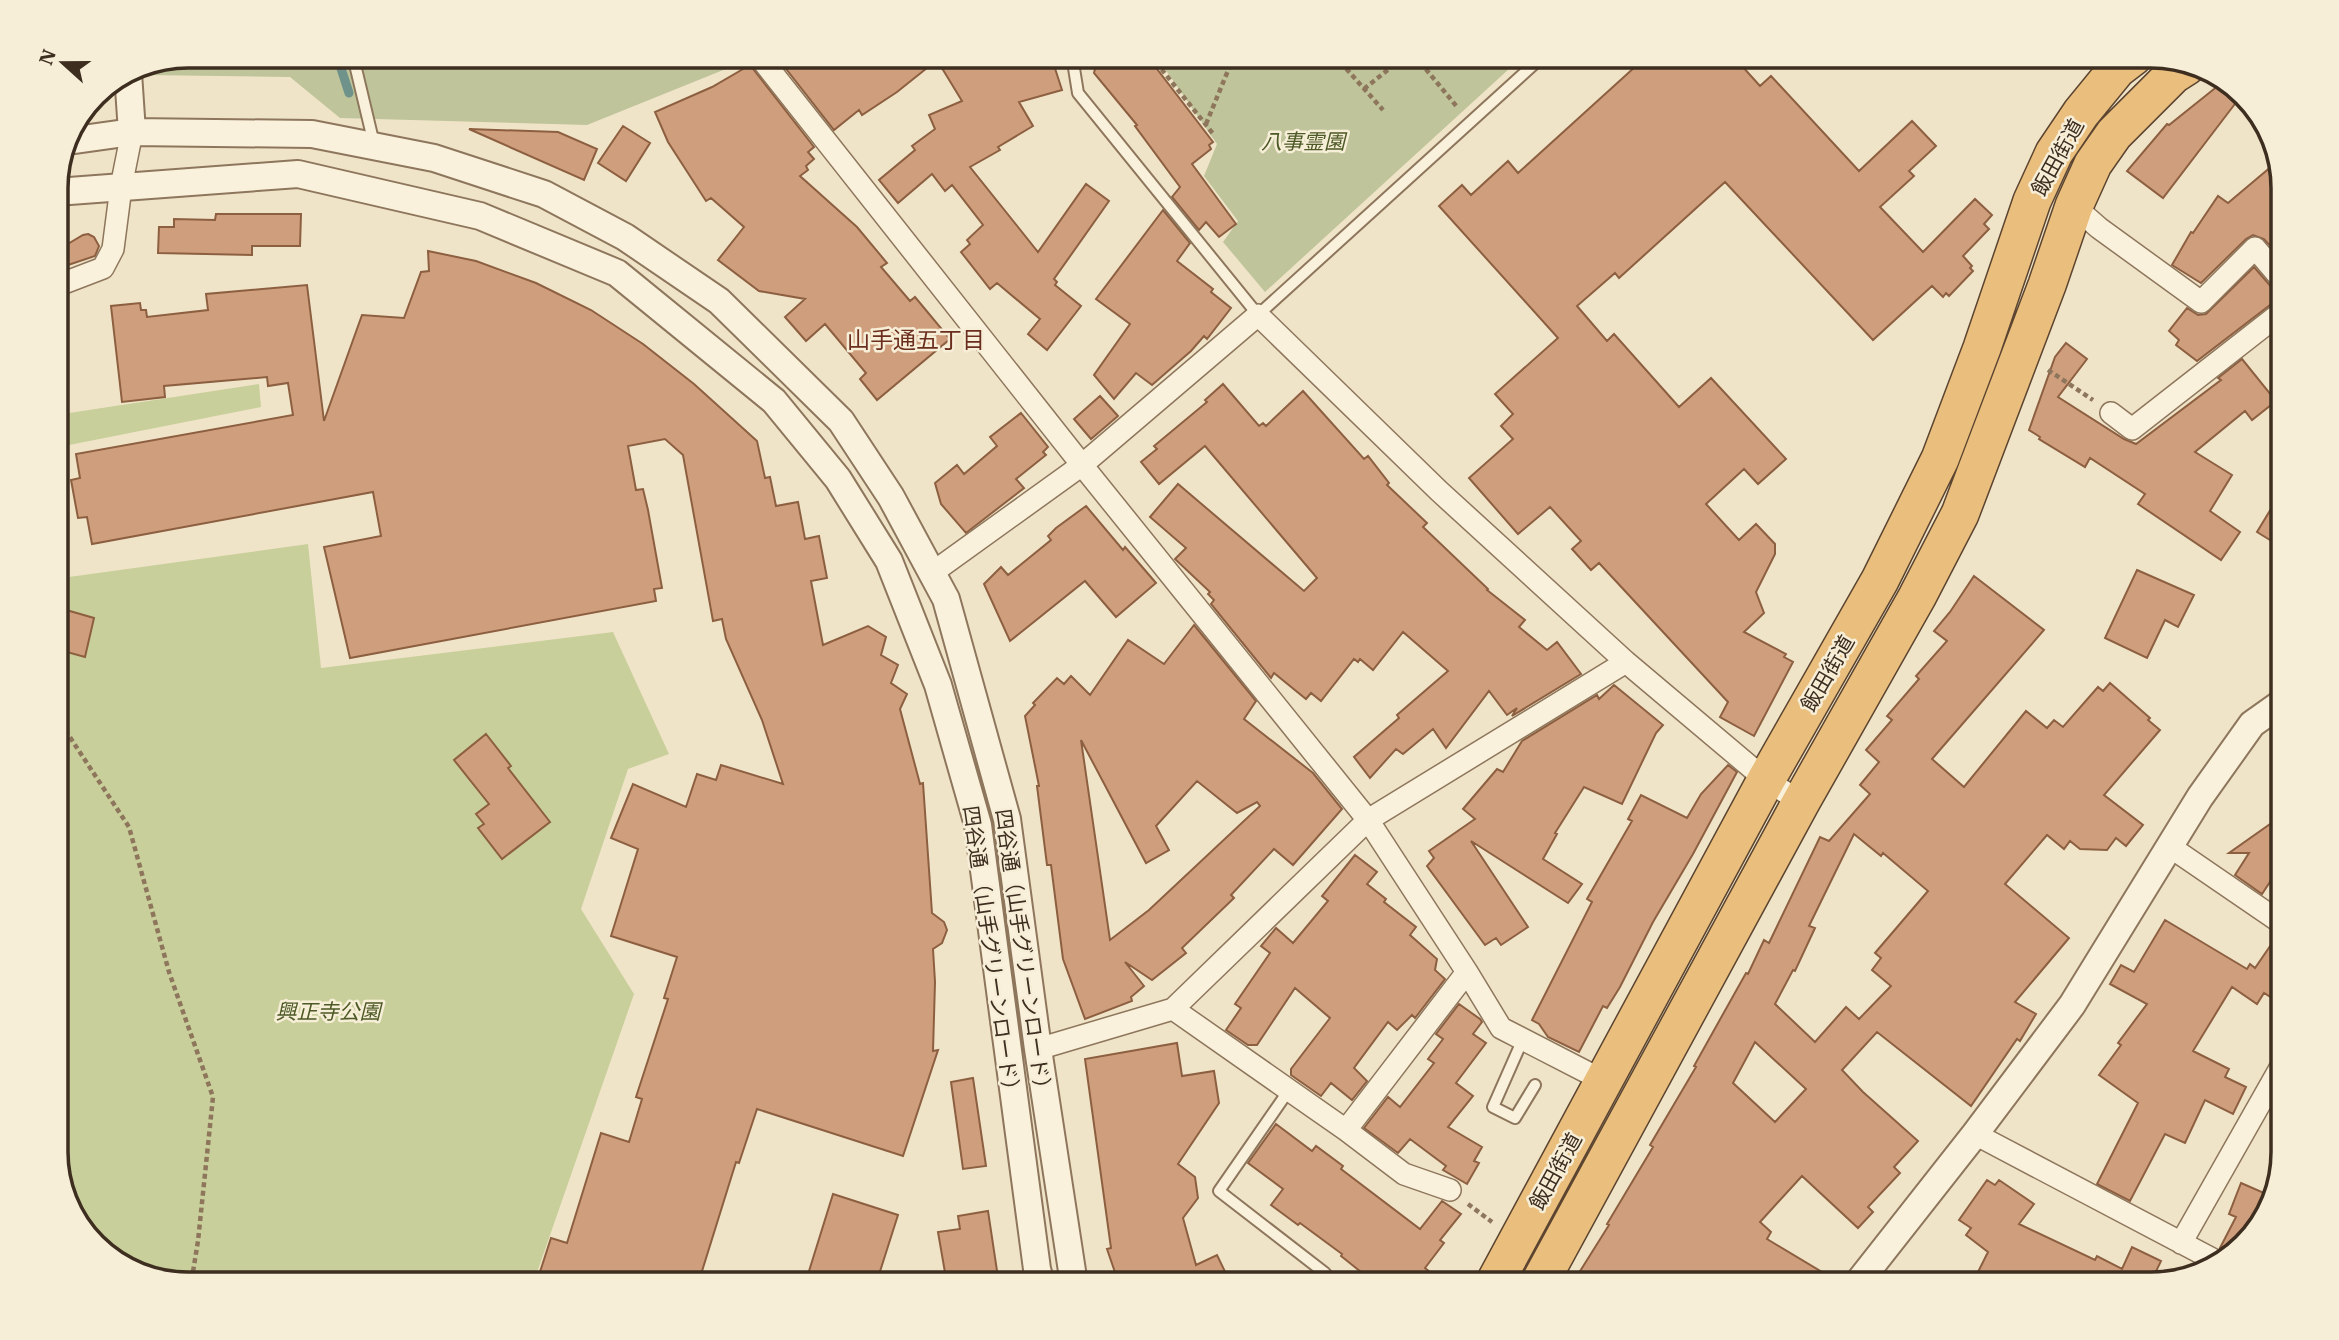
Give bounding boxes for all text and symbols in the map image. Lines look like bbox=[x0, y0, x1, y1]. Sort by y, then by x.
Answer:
north arrow bbox=[28, 28, 98, 98]
text: N bbox=[33, 46, 61, 68]
street label: 飯田街道 bbox=[2024, 113, 2090, 201]
park label: 八事霊園 bbox=[1261, 127, 1348, 155]
district label: 山手通五丁目 bbox=[847, 324, 985, 354]
street label: 飯田街道 bbox=[1794, 630, 1860, 716]
street label: 四谷通 （山手グリーンロード） bbox=[957, 804, 1027, 1102]
street label: 四谷通（山手グリーンロード） bbox=[990, 807, 1058, 1101]
park label: 興正寺公園 bbox=[276, 997, 383, 1025]
street label: 飯田街道 bbox=[1522, 1127, 1588, 1215]

